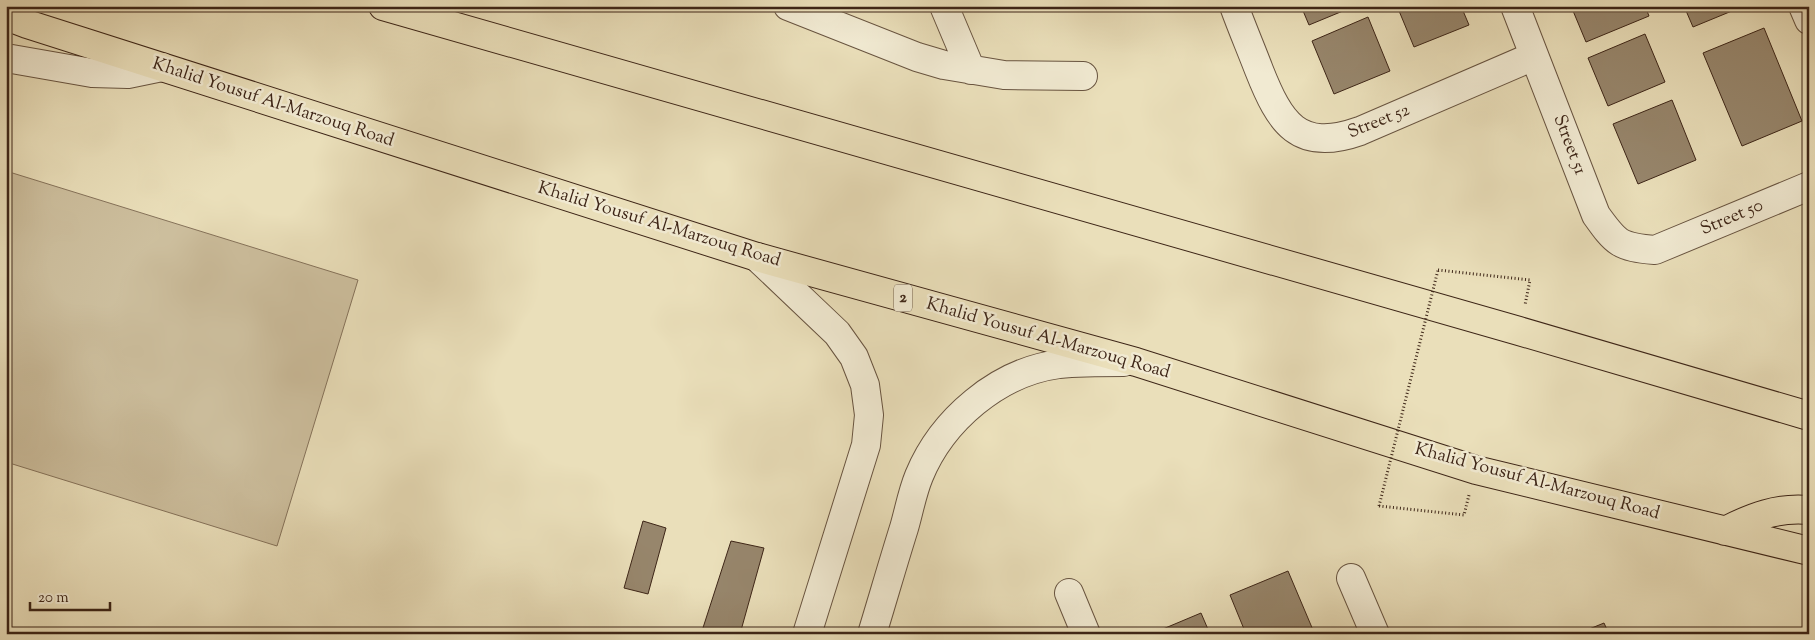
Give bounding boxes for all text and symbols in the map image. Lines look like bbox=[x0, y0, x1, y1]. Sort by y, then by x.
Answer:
street label: Khalid Yousuf Al-Marzouq Road bbox=[149, 52, 397, 154]
street label: Street 52 bbox=[1344, 98, 1414, 146]
street label: Street 51 bbox=[1546, 111, 1592, 179]
street label: Khalid Yousuf Al-Marzouq Road bbox=[534, 176, 784, 274]
street label: Street 50 bbox=[1697, 193, 1767, 243]
road number: 2 bbox=[894, 284, 912, 312]
street label: Khalid Yousuf Al-Marzouq Road bbox=[923, 292, 1173, 386]
street label: Khalid Yousuf Al-Marzouq Road bbox=[1412, 437, 1662, 527]
scale bar bbox=[30, 580, 110, 612]
text: 20 m bbox=[38, 588, 69, 609]

